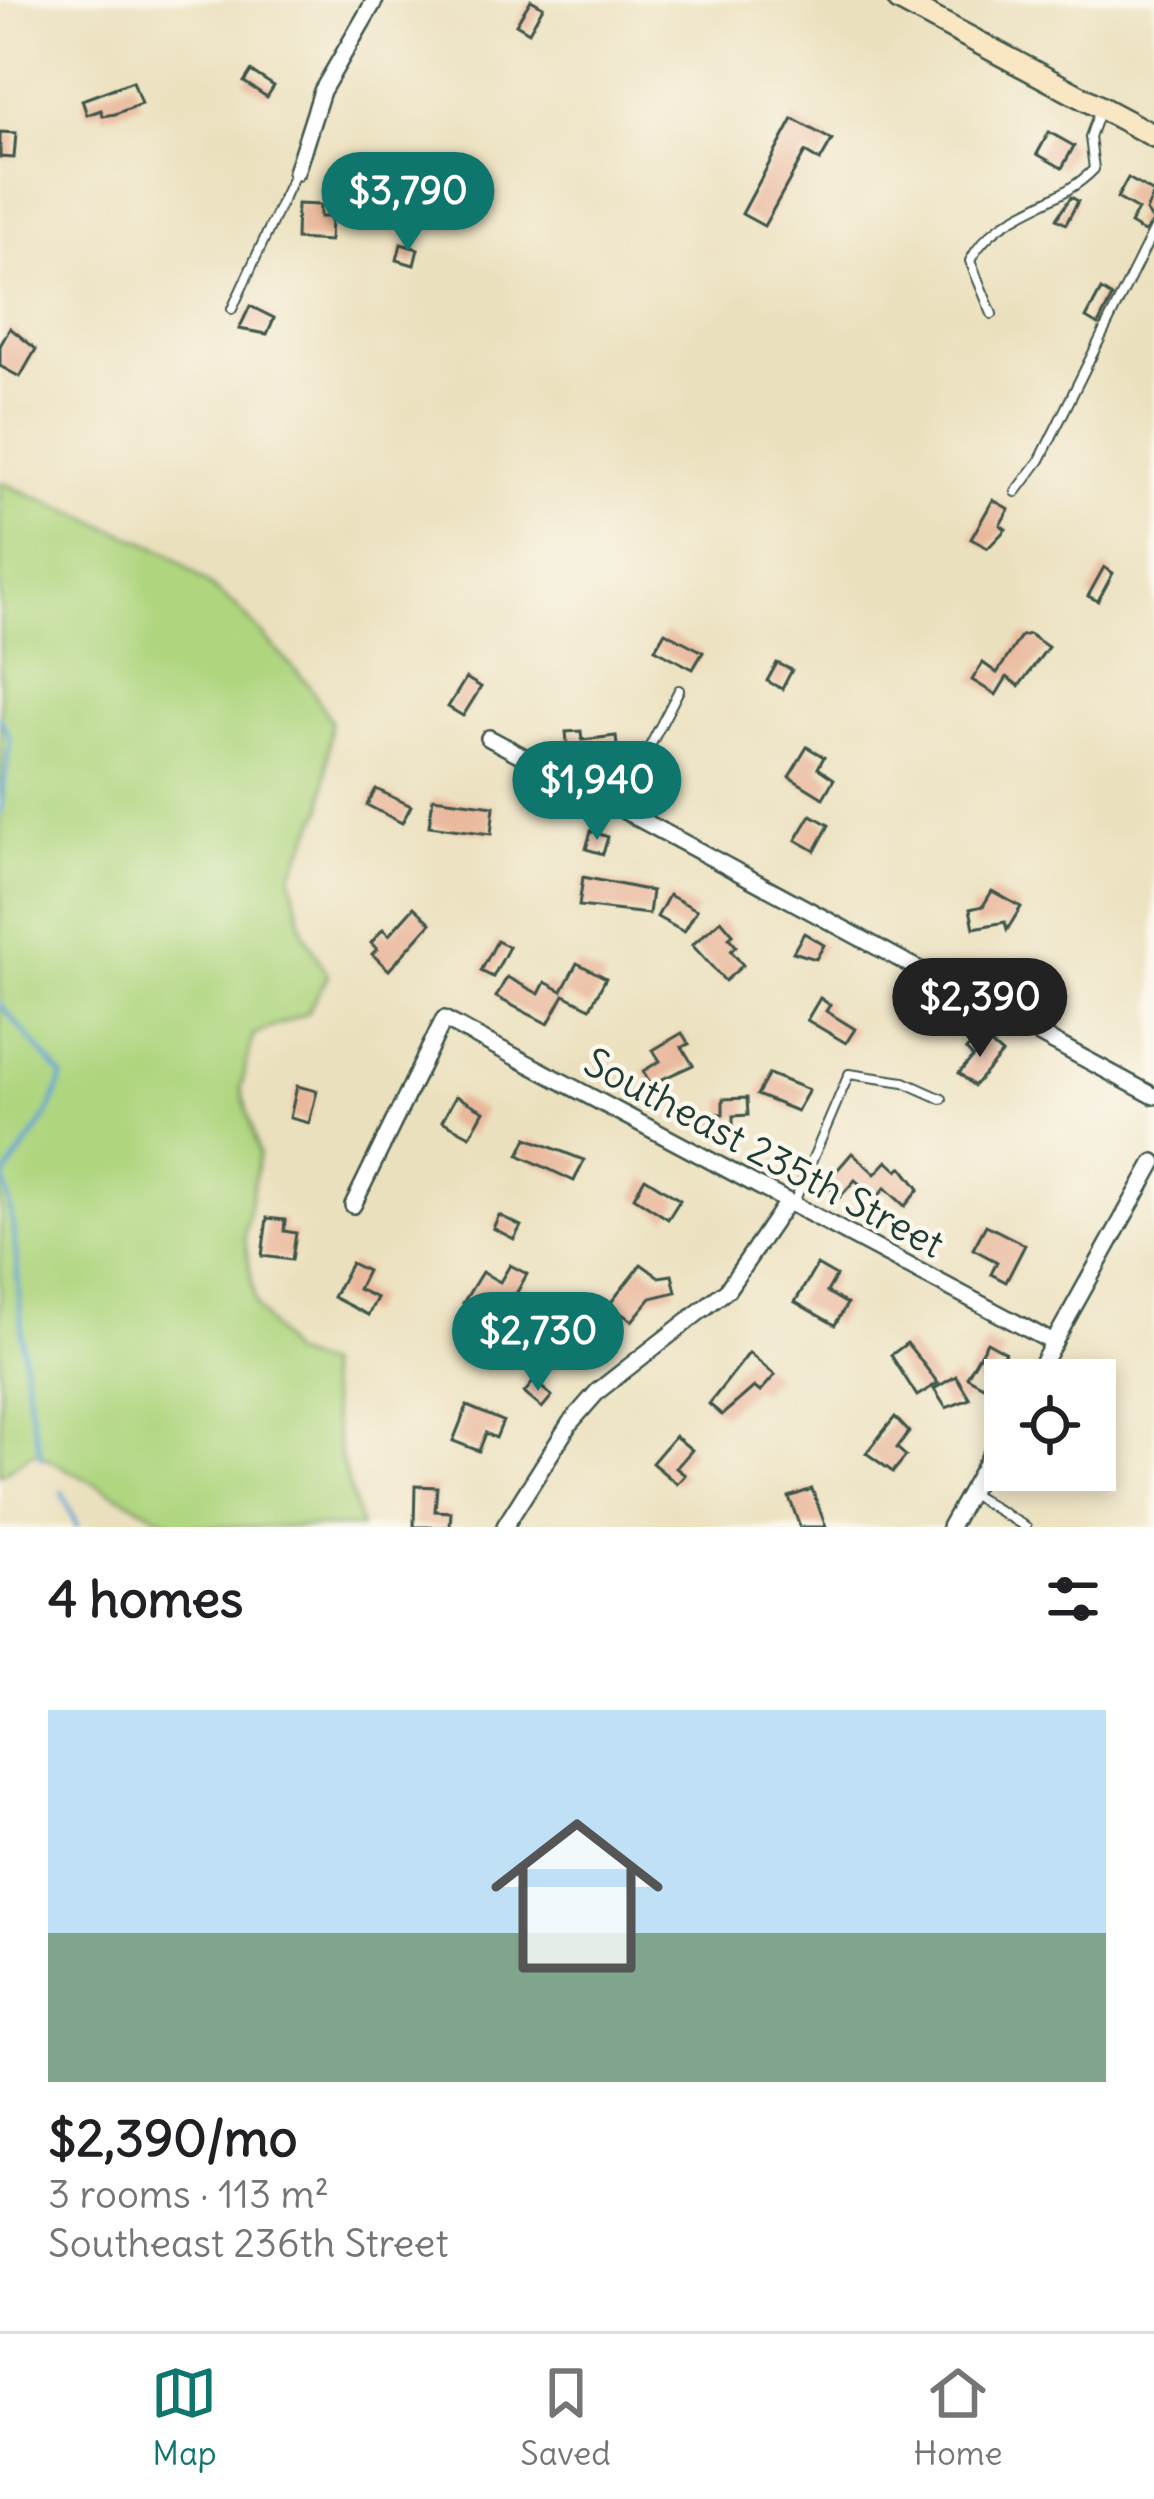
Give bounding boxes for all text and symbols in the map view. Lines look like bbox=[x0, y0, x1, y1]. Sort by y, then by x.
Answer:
pin: $3,790 bbox=[310, 152, 506, 254]
text: $3,790 bbox=[348, 166, 468, 215]
pin: $1,940 bbox=[499, 741, 695, 843]
text: $1,940 bbox=[539, 755, 655, 804]
pin: $2,390 bbox=[882, 958, 1078, 1060]
text: $2,390 bbox=[919, 972, 1041, 1021]
street label: Southeast 235th Street bbox=[576, 1037, 952, 1269]
pin: $2,730 bbox=[440, 1292, 636, 1394]
text: $2,730 bbox=[479, 1306, 597, 1355]
map controls bbox=[984, 1359, 1116, 1491]
button: locate bbox=[984, 1359, 1116, 1491]
icon: filters bbox=[1040, 1566, 1106, 1632]
text: 4 homes bbox=[48, 1567, 243, 1631]
icon: home bbox=[469, 1788, 685, 2004]
text: $2,390/mo bbox=[48, 2106, 297, 2170]
text: 3 rooms · 113 m² bbox=[48, 2170, 329, 2219]
text: Southeast 236th Street bbox=[48, 2219, 449, 2268]
tab: Map bbox=[151, 2360, 217, 2474]
tab: Saved bbox=[520, 2360, 611, 2474]
tab: Home bbox=[914, 2360, 1003, 2474]

